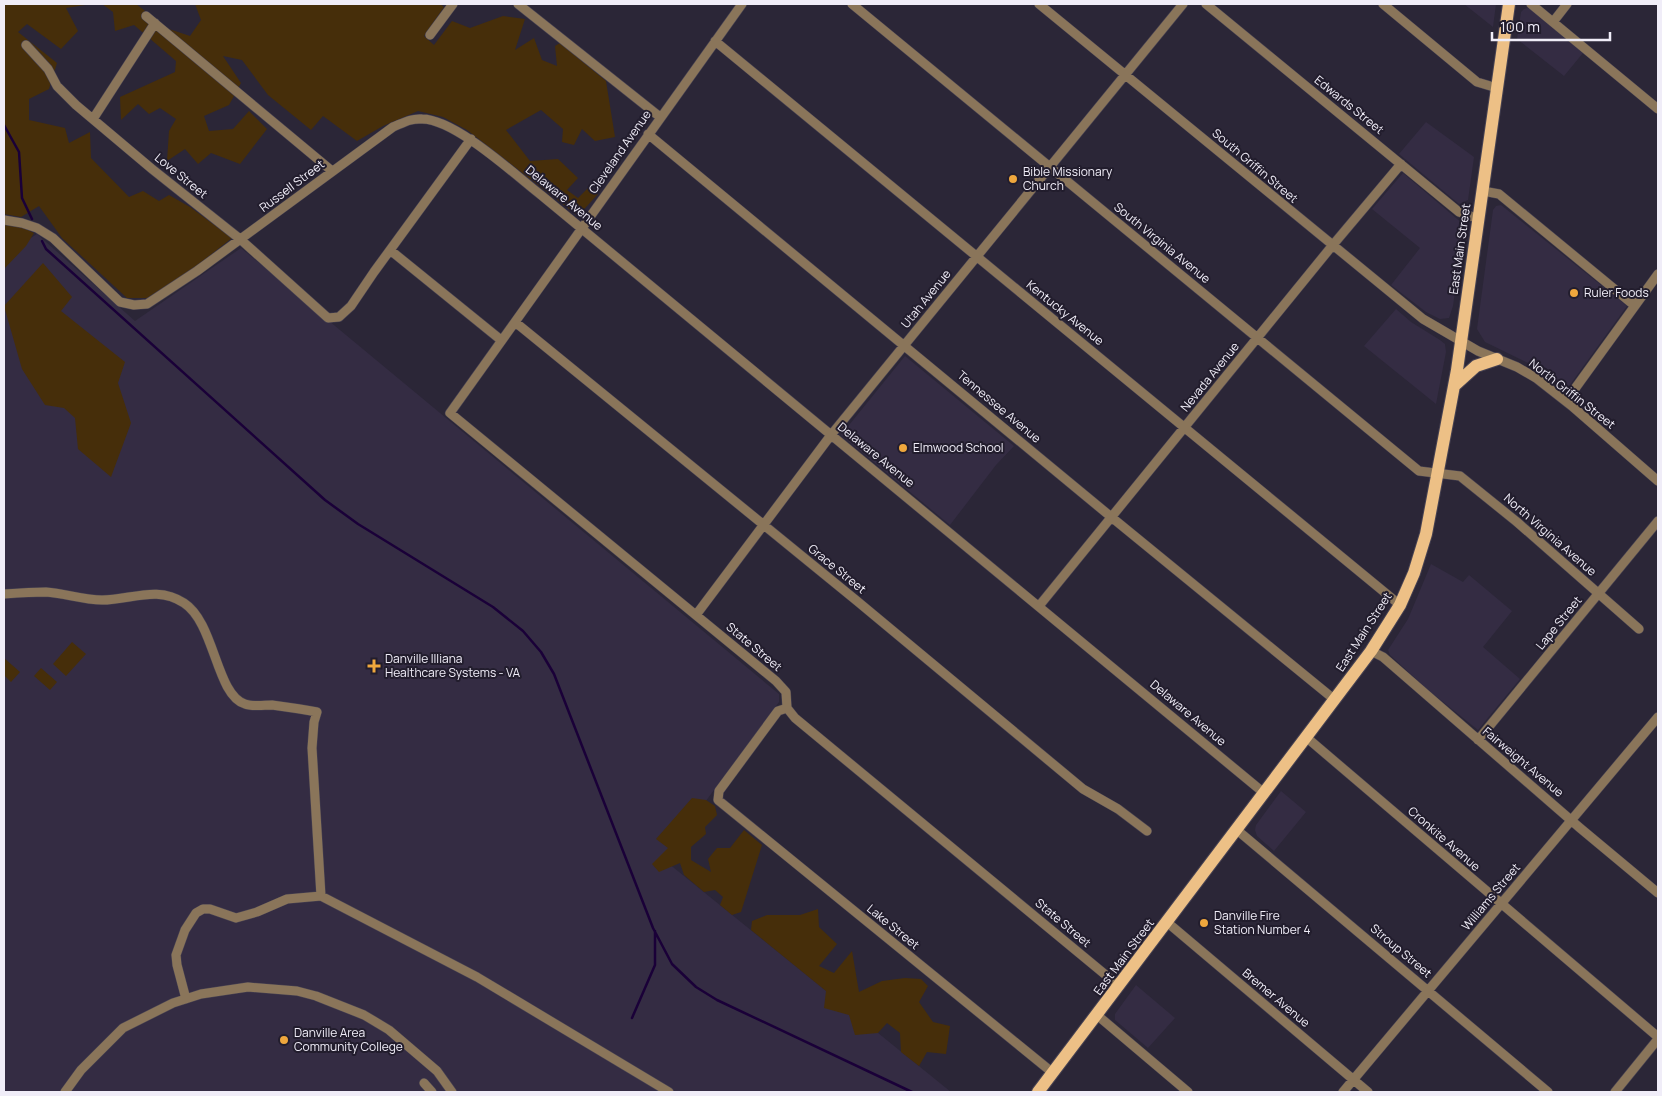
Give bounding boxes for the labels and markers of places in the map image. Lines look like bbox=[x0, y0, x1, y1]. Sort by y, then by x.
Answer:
place label: Bible Missionary Church bbox=[1023, 163, 1113, 194]
marker: Bible Missionary Church bbox=[1007, 173, 1019, 185]
place label: Ruler Foods bbox=[1584, 284, 1649, 301]
marker: Ruler Foods bbox=[1568, 287, 1580, 299]
place label: Elmwood School bbox=[913, 439, 1004, 456]
marker: Elmwood School bbox=[897, 442, 909, 454]
place label: Danville Illiana Healthcare Systems - VA bbox=[385, 650, 520, 681]
marker: Danville Illiana Healthcare Systems - VA bbox=[367, 659, 381, 673]
place label: Danville Fire Station Number 4 bbox=[1214, 907, 1311, 938]
marker: Danville Fire Station Number 4 bbox=[1198, 917, 1210, 929]
place label: Danville Area Community College bbox=[294, 1024, 403, 1055]
marker: Danville Area Community College bbox=[278, 1034, 290, 1046]

